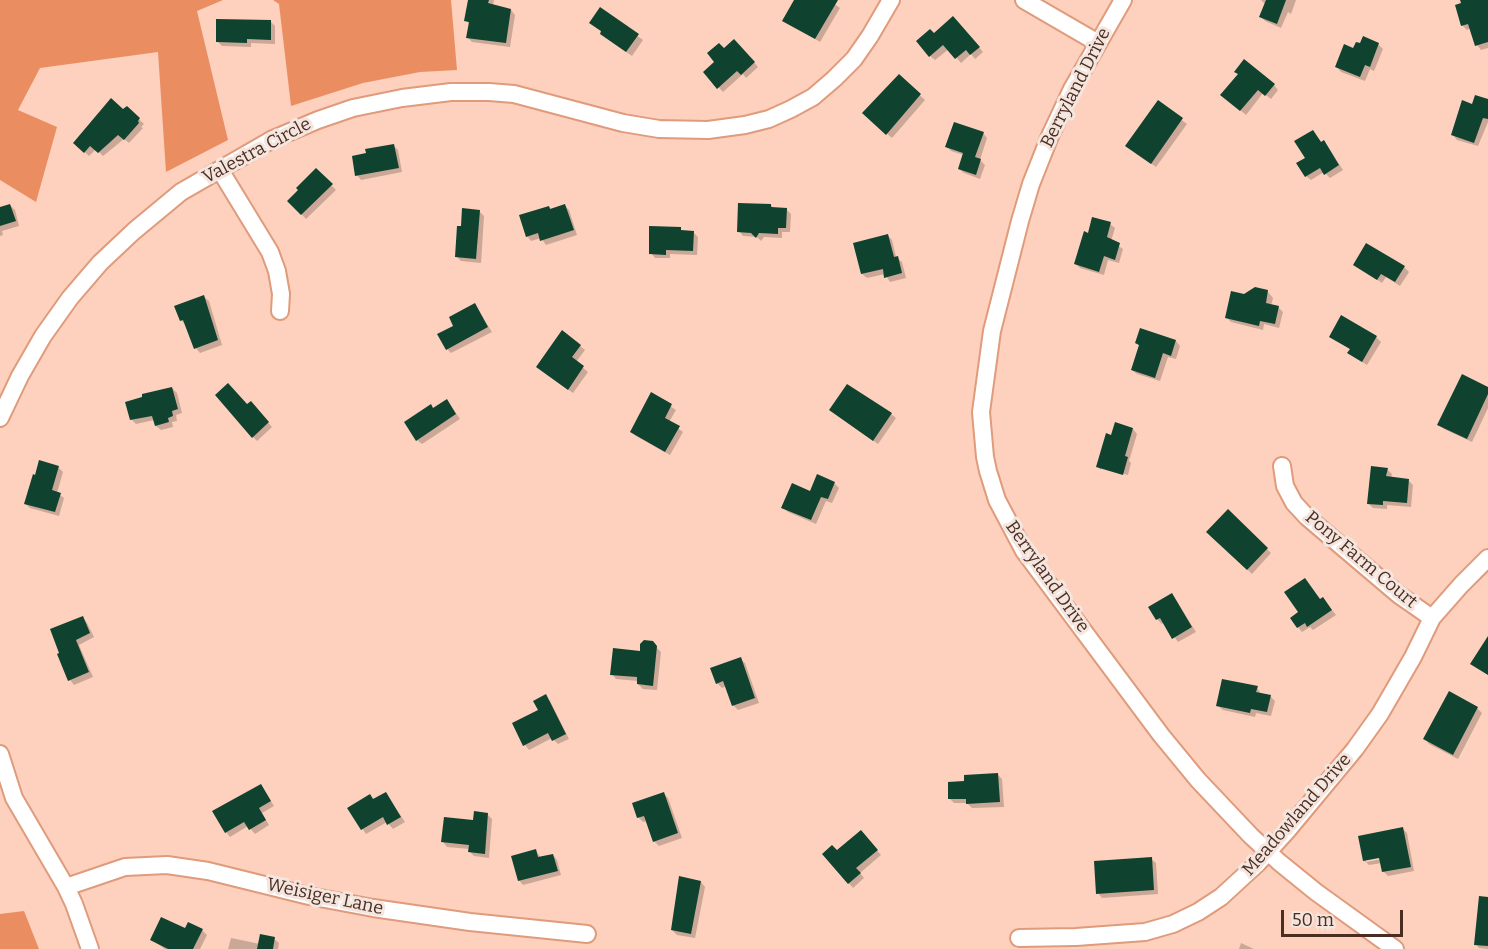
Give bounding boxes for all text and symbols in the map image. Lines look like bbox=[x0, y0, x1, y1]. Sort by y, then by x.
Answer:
street label: Berryland Drive bbox=[1037, 25, 1115, 151]
street label: Valestra Circle bbox=[199, 113, 315, 189]
street label: Pony Farm Court bbox=[1301, 507, 1421, 613]
street label: Berryland Drive bbox=[1000, 517, 1094, 637]
street label: Meadowland Drive bbox=[1238, 749, 1356, 881]
street label: Weisiger Lane bbox=[265, 874, 385, 920]
scale bar bbox=[1284, 898, 1406, 936]
text: 50 m bbox=[1292, 909, 1334, 931]

